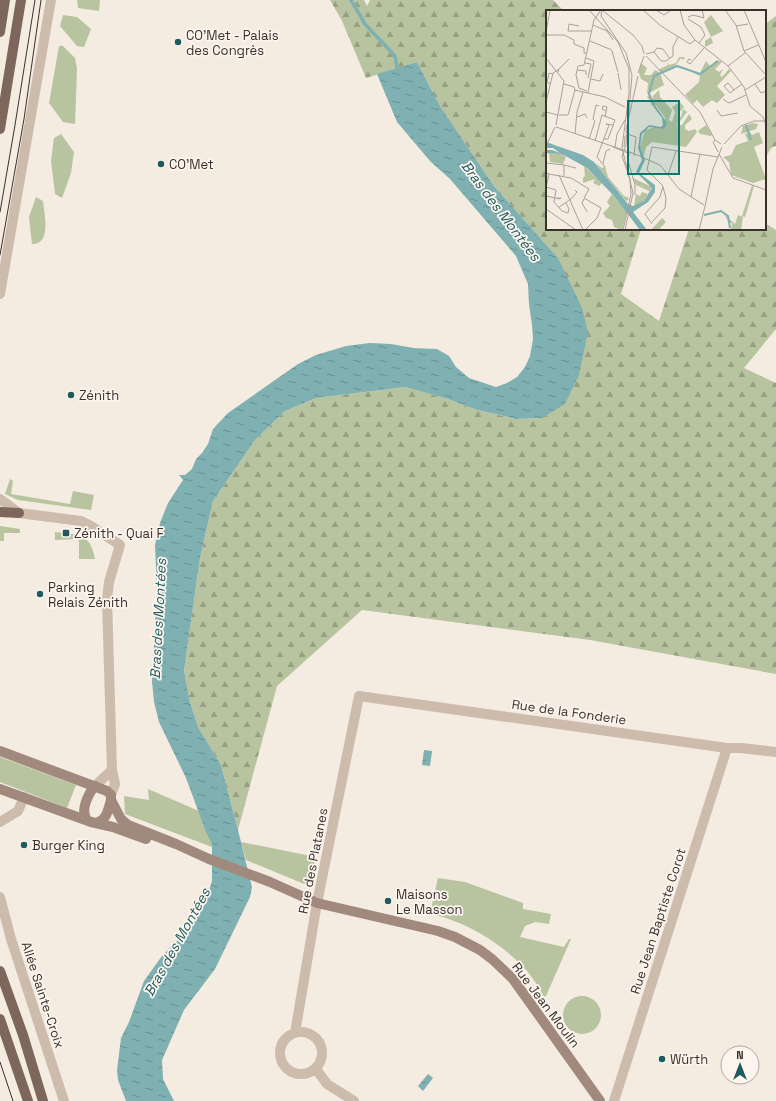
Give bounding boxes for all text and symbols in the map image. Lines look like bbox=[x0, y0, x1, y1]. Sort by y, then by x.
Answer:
inset map bbox=[546, 10, 766, 230]
place label: CO'Met - Palais des Congrès bbox=[186, 27, 279, 59]
marker: CO'Met - Palais des Congrès bbox=[173, 37, 183, 47]
place label: CO'Met bbox=[169, 156, 214, 173]
water label: Bras des Montées bbox=[457, 157, 545, 265]
marker: CO'Met bbox=[156, 159, 166, 169]
place label: Zénith bbox=[79, 387, 119, 404]
marker: Zénith bbox=[66, 390, 76, 400]
place label: Zénith - Quai F bbox=[74, 525, 164, 542]
marker: Zénith - Quai F bbox=[61, 528, 71, 538]
water label: Bras des Montées bbox=[146, 558, 170, 680]
place label: Parking Relais Zénith bbox=[48, 579, 128, 611]
marker: Parking Relais Zénith bbox=[35, 589, 45, 599]
street label: Rue de la Fonderie bbox=[511, 696, 627, 728]
street label: Rue des Platanes bbox=[294, 806, 332, 915]
place label: Burger King bbox=[32, 837, 105, 854]
marker: Burger King bbox=[19, 840, 29, 850]
street label: Rue Jean Baptiste Corot bbox=[626, 846, 690, 996]
water label: Bras des Montées bbox=[140, 884, 214, 999]
place label: Maisons Le Masson bbox=[396, 886, 462, 918]
marker: Maisons Le Masson bbox=[383, 896, 393, 906]
street label: Allée Sainte-Croix bbox=[18, 940, 68, 1051]
street label: Rue Jean Moulin bbox=[508, 959, 584, 1051]
north arrow bbox=[720, 1045, 760, 1085]
text: N bbox=[736, 1048, 744, 1062]
place label: Würth bbox=[670, 1051, 708, 1068]
marker: Würth bbox=[657, 1054, 667, 1064]

